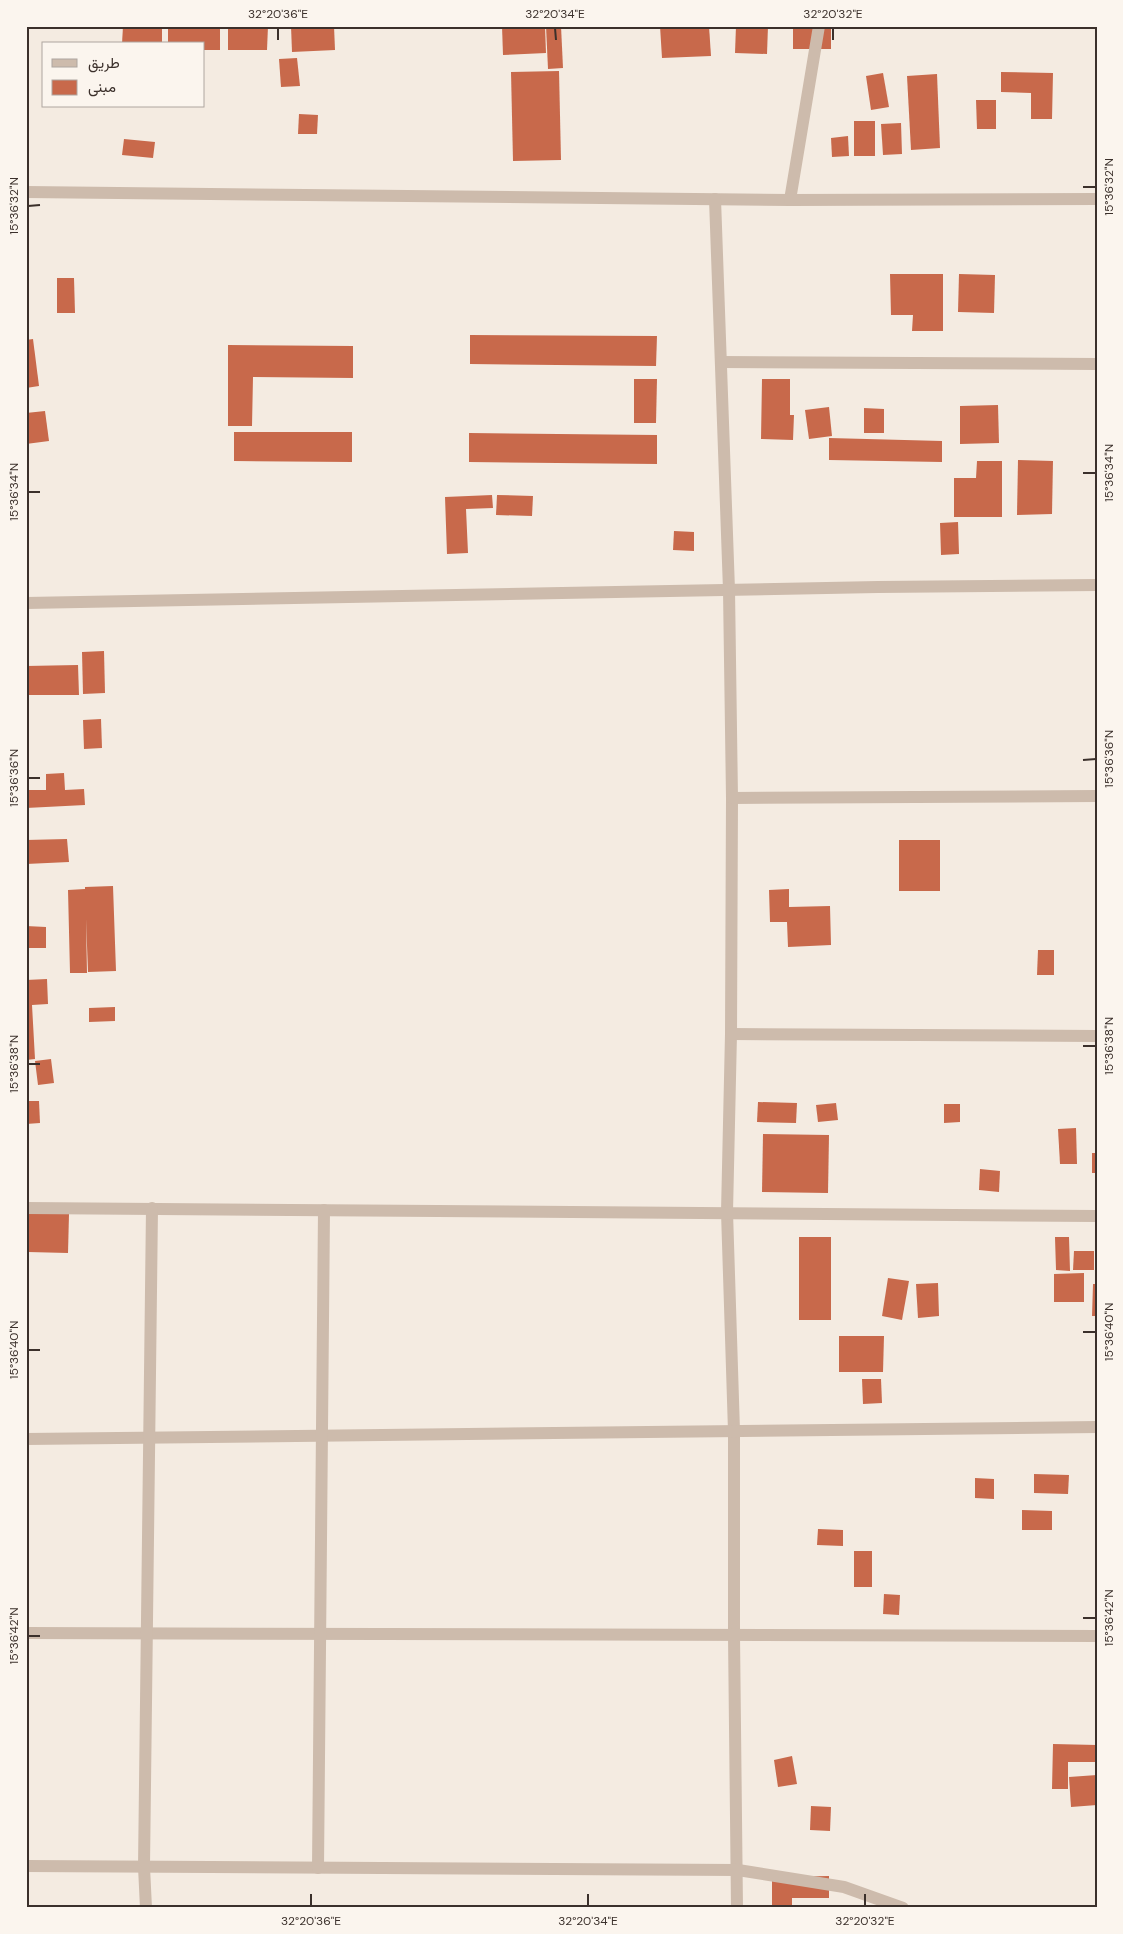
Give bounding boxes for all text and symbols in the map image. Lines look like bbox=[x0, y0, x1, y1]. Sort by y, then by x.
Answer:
text: 32°20'36"E bbox=[248, 6, 308, 22]
text: 32°20'34"E bbox=[525, 6, 585, 22]
text: 32°20'32"E bbox=[803, 6, 863, 22]
legend bbox=[42, 42, 205, 108]
text: طريق bbox=[88, 53, 120, 73]
text: مبنى bbox=[88, 77, 116, 97]
text: 15°36'32"N bbox=[1101, 158, 1117, 216]
text: 15°36'32"N bbox=[6, 177, 22, 235]
text: 15°36'34"N bbox=[1101, 444, 1117, 502]
text: 15°36'34"N bbox=[6, 463, 22, 521]
text: 15°36'36"N bbox=[1101, 730, 1117, 788]
text: 15°36'36"N bbox=[6, 749, 22, 807]
text: 15°36'38"N bbox=[1101, 1017, 1117, 1075]
text: 15°36'38"N bbox=[6, 1035, 22, 1093]
text: 15°36'40"N bbox=[1101, 1303, 1117, 1361]
text: 15°36'40"N bbox=[6, 1321, 22, 1379]
text: 15°36'42"N bbox=[1101, 1589, 1117, 1647]
text: 15°36'42"N bbox=[6, 1607, 22, 1665]
text: 32°20'36"E bbox=[281, 1913, 341, 1929]
text: 32°20'34"E bbox=[558, 1913, 618, 1929]
text: 32°20'32"E bbox=[835, 1913, 895, 1929]

